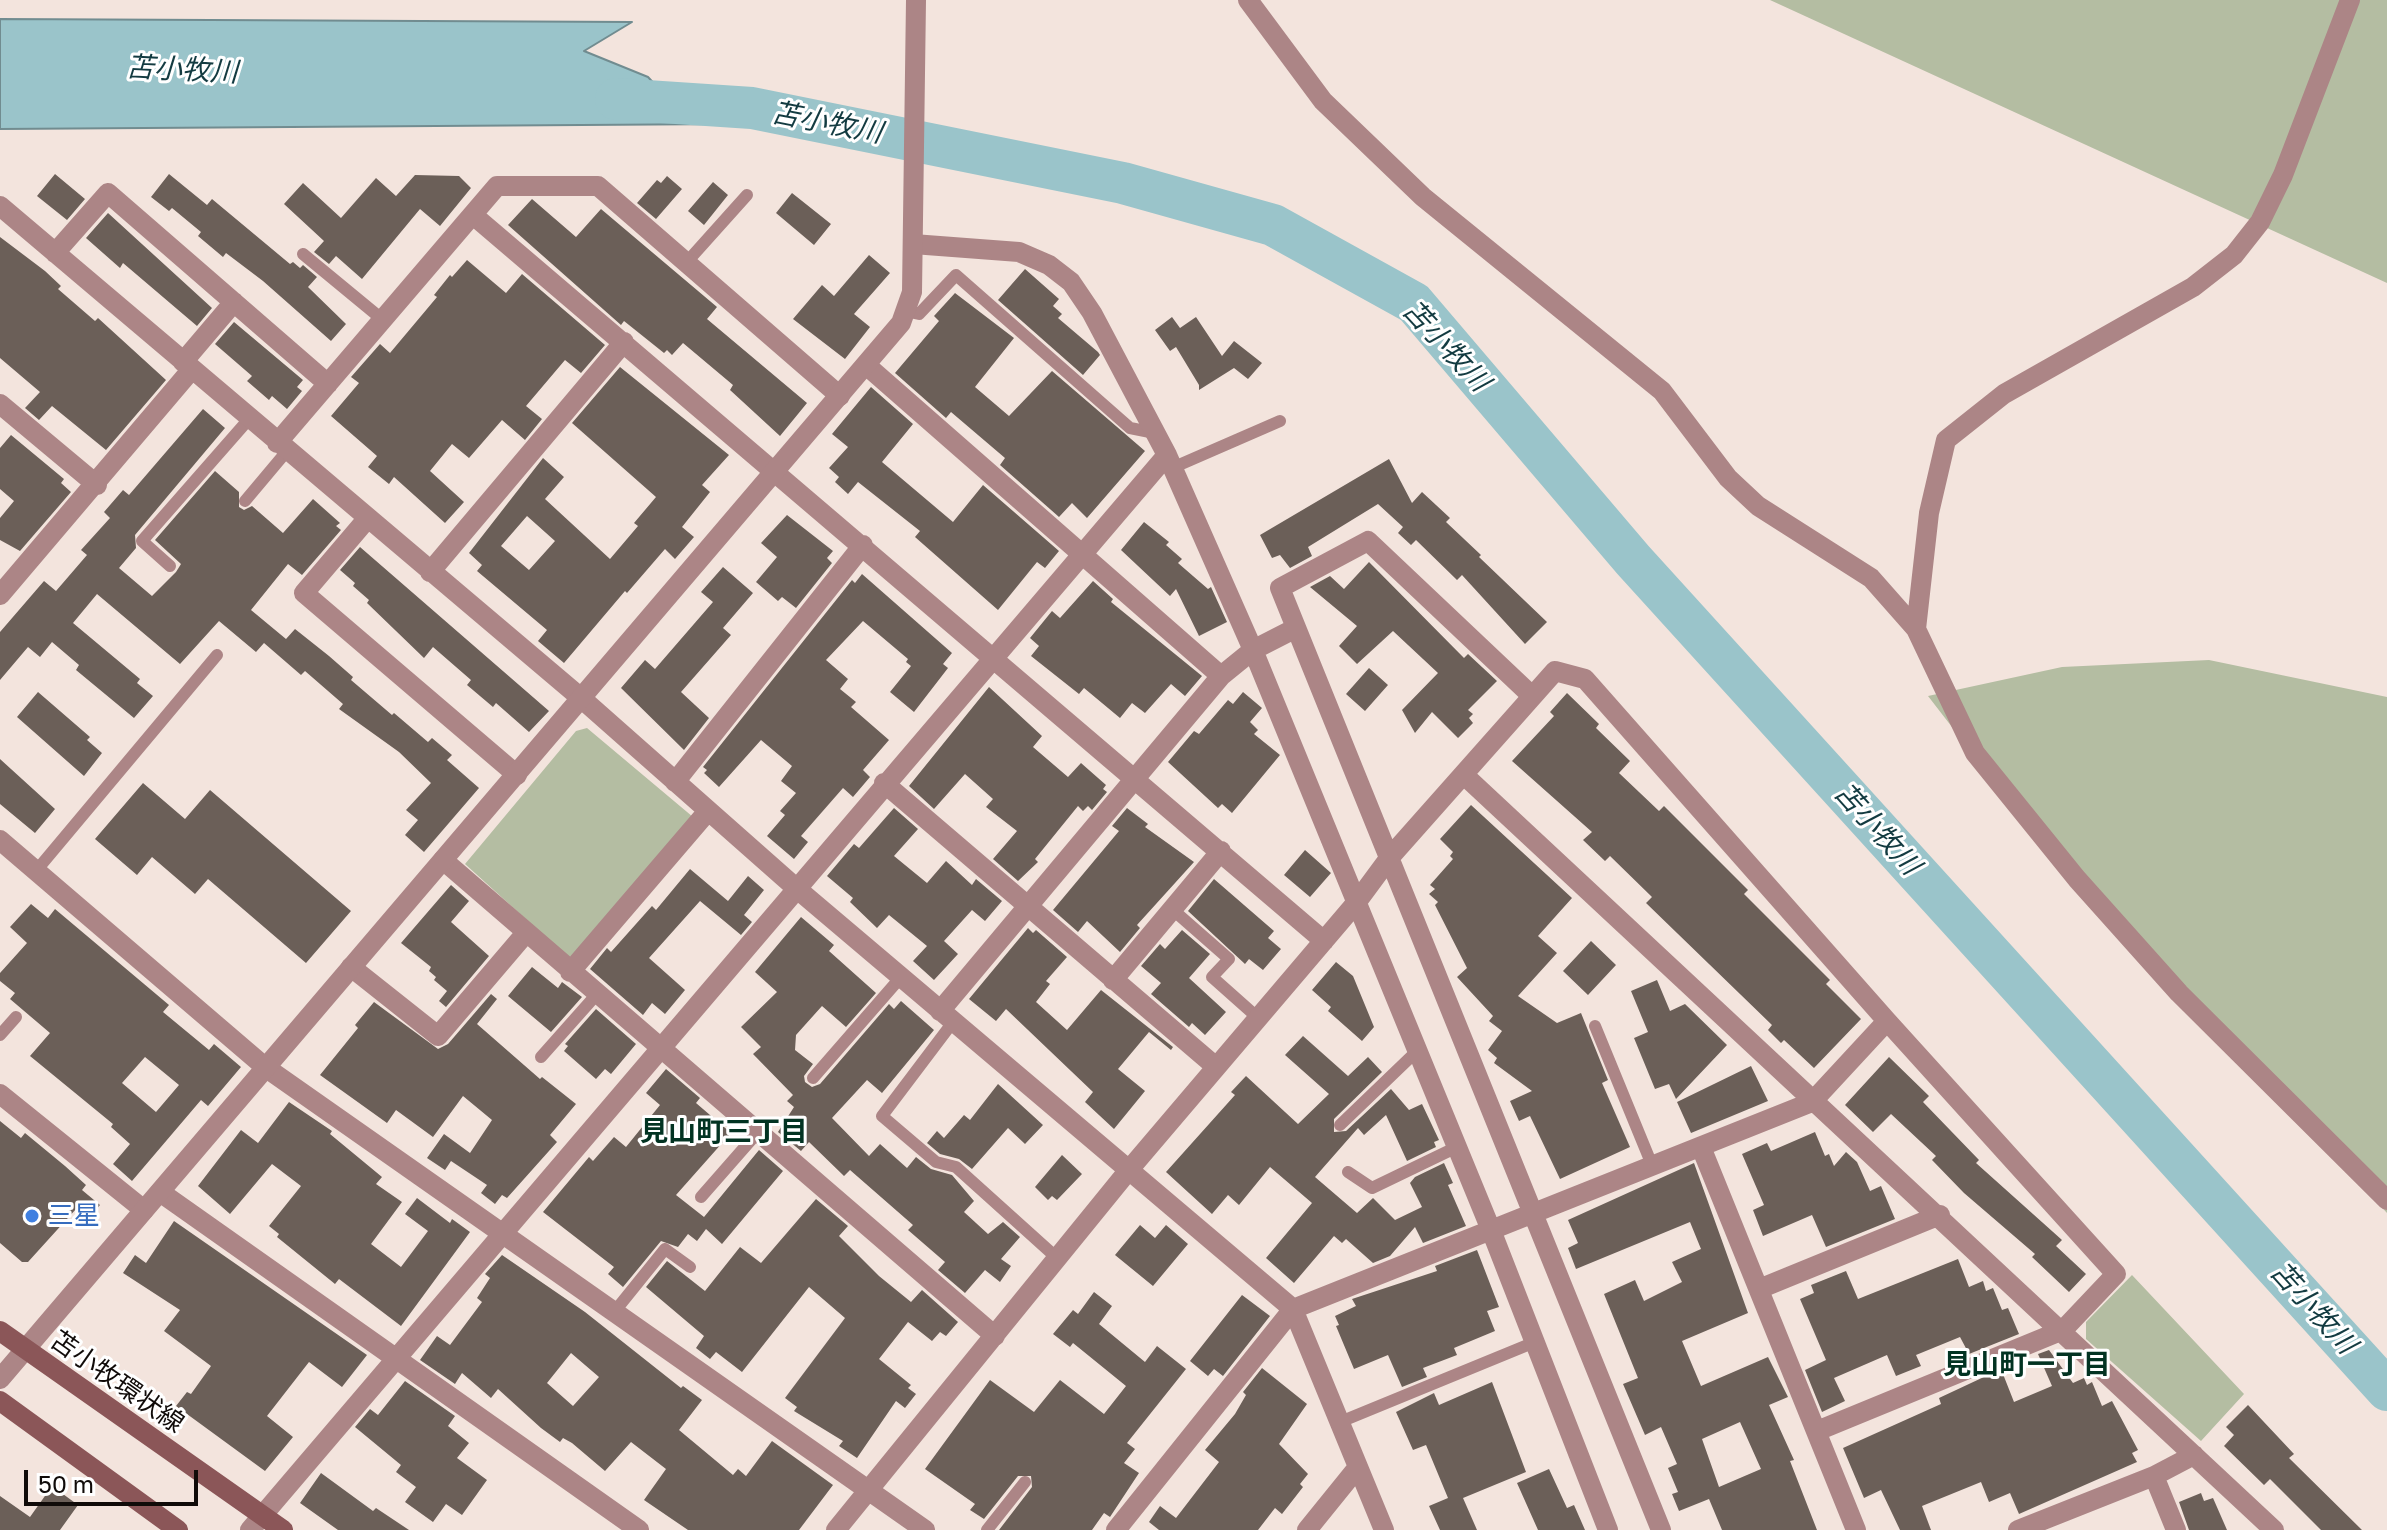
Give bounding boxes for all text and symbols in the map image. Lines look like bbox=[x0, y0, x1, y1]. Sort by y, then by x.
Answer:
water label: 苫小牧川 bbox=[125, 50, 239, 90]
water label: 苫小牧川 bbox=[769, 96, 885, 150]
water label: 苫小牧川 bbox=[1396, 294, 1496, 398]
water label: 苫小牧川 bbox=[1827, 776, 1927, 882]
district label: 見山町三丁目 bbox=[640, 1115, 808, 1149]
place label: 三星 bbox=[48, 1200, 100, 1232]
marker: 三星 bbox=[23, 1207, 41, 1225]
water label: 苫小牧川 bbox=[2263, 1255, 2363, 1361]
street label: 苫小牧環状線 bbox=[44, 1324, 190, 1440]
district label: 見山町一丁目 bbox=[1943, 1348, 2111, 1382]
scale bar bbox=[28, 1454, 202, 1504]
text: 50 m bbox=[38, 1469, 94, 1498]

